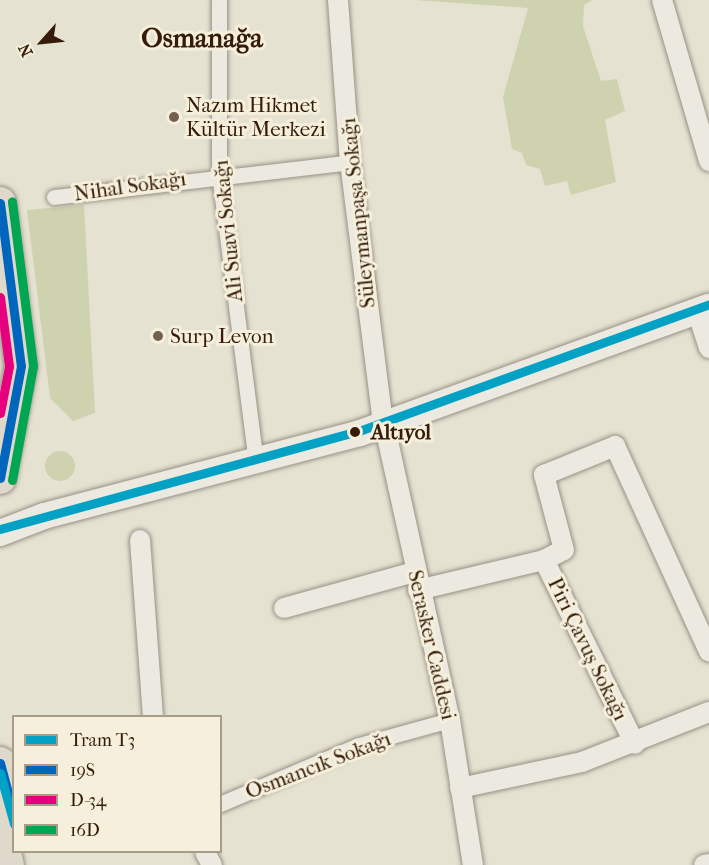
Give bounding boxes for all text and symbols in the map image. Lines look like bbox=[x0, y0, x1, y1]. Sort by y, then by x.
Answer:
north arrow bbox=[12, 12, 72, 72]
district label: Osmanağa bbox=[141, 23, 263, 55]
text: N bbox=[14, 41, 37, 60]
place label: Nazım Hikmet Kültür Merkezi bbox=[186, 92, 326, 142]
marker: Nazım Hikmet Kültür Merkezi bbox=[167, 110, 181, 124]
street label: Süleymanpaşa Sokağı bbox=[335, 117, 381, 309]
street label: Ali Suavi Sokağı bbox=[208, 159, 248, 303]
street label: Nihal Sokağı bbox=[72, 166, 188, 206]
place label: Surp Levon bbox=[170, 323, 274, 349]
marker: Surp Levon bbox=[151, 329, 165, 343]
place label: Altıyol bbox=[371, 419, 431, 445]
marker: Altıyol bbox=[344, 421, 366, 443]
street label: Serasker Caddesi bbox=[403, 568, 461, 722]
street label: Piri Çavuş Sokağı bbox=[543, 573, 633, 725]
legend bbox=[12, 715, 222, 853]
street label: Osmancık Sokağı bbox=[242, 726, 394, 804]
text: Tram T3 bbox=[70, 730, 135, 751]
text: 19S bbox=[70, 760, 95, 781]
text: D-34 bbox=[70, 790, 106, 811]
text: 16D bbox=[70, 820, 100, 841]

